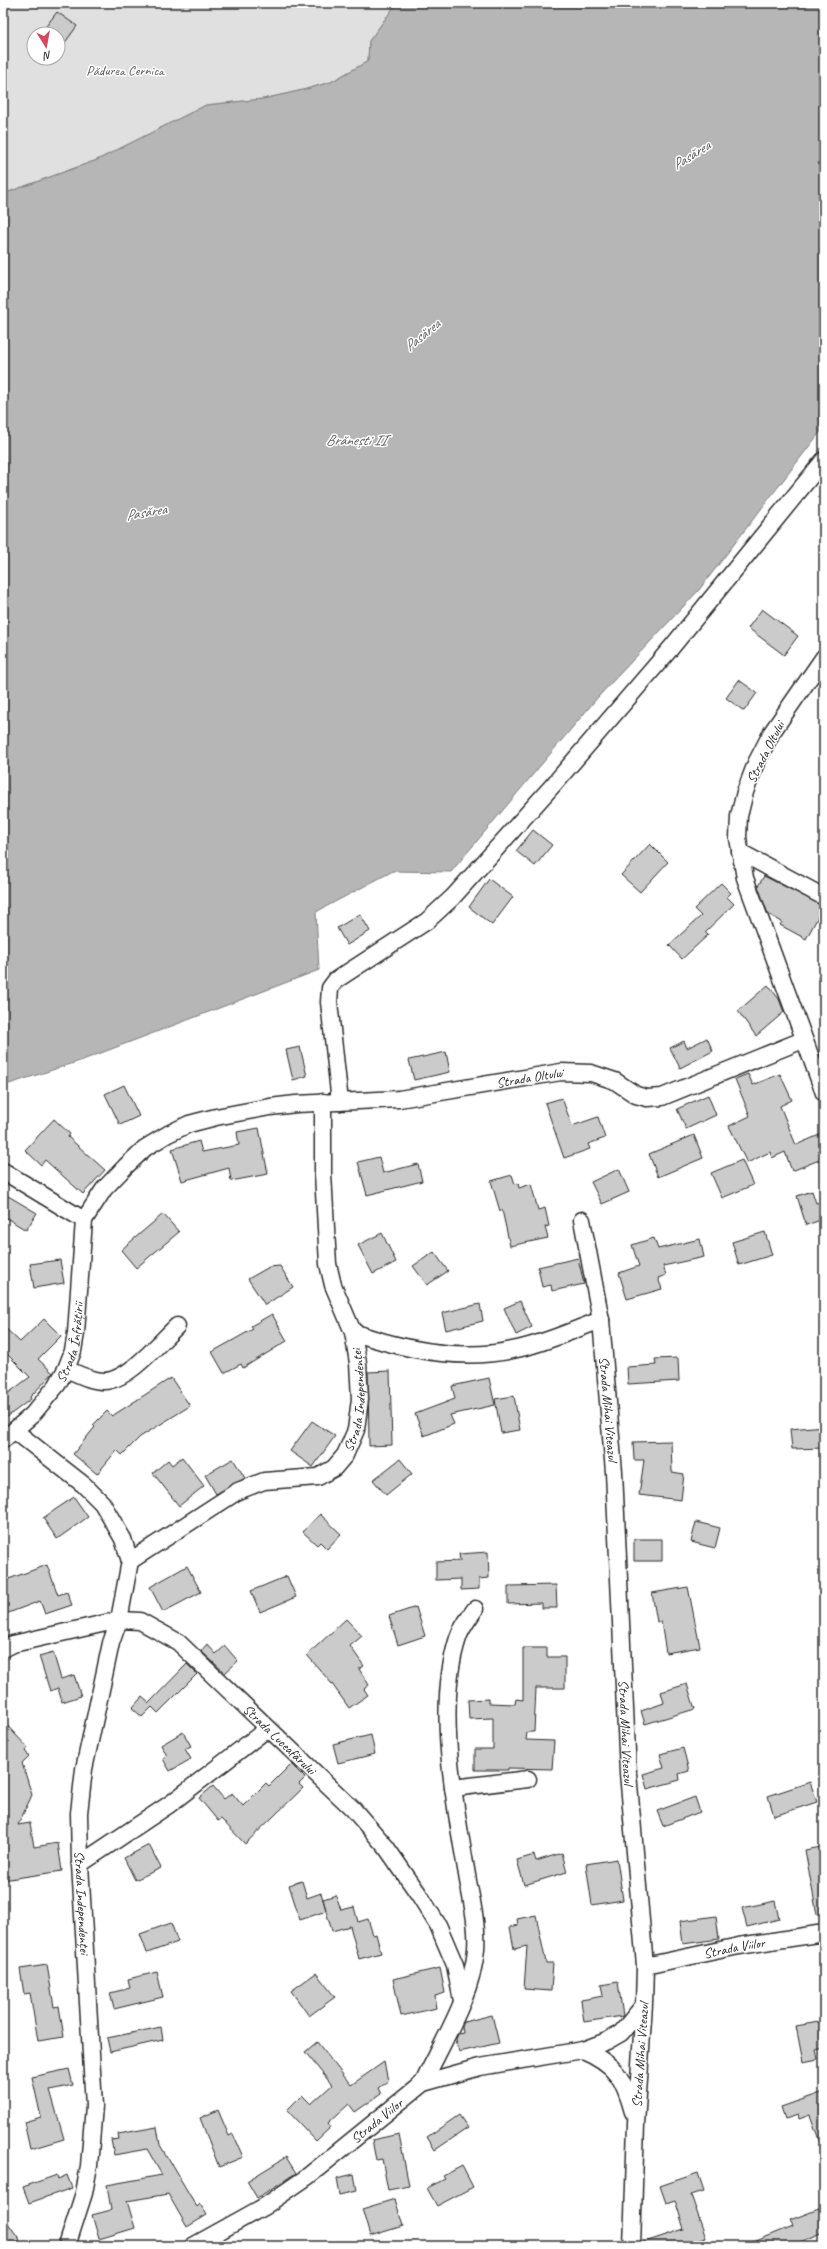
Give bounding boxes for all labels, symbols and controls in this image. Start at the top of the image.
north arrow [26,26,66,66]
text: N [41,48,53,64]
park label: Pădurea Cernica [86,62,165,79]
water label: Pasărea [669,135,715,174]
water label: Pasărea [400,314,446,356]
water label: Brănești II [326,431,392,450]
water label: Pasărea [124,499,170,525]
street label: Strada Oltului [743,716,789,786]
street label: Strada Oltului [495,1064,565,1092]
street label: Strada Înfrățirii [52,1299,87,1385]
street label: Strada Independenței [340,1345,369,1454]
street label: Strada Mihai Viteazul [595,1356,621,1465]
street label: Strada Mihai Viteazul [615,1680,637,1788]
street label: Strada Luceafărului [239,1701,321,1780]
street label: Strada Independenței [71,1851,93,1957]
street label: Strada Viilor [702,1934,767,1962]
street label: Strada Mihai Viteazul [628,1999,653,2108]
street label: Strada Viilor [348,2094,407,2147]

